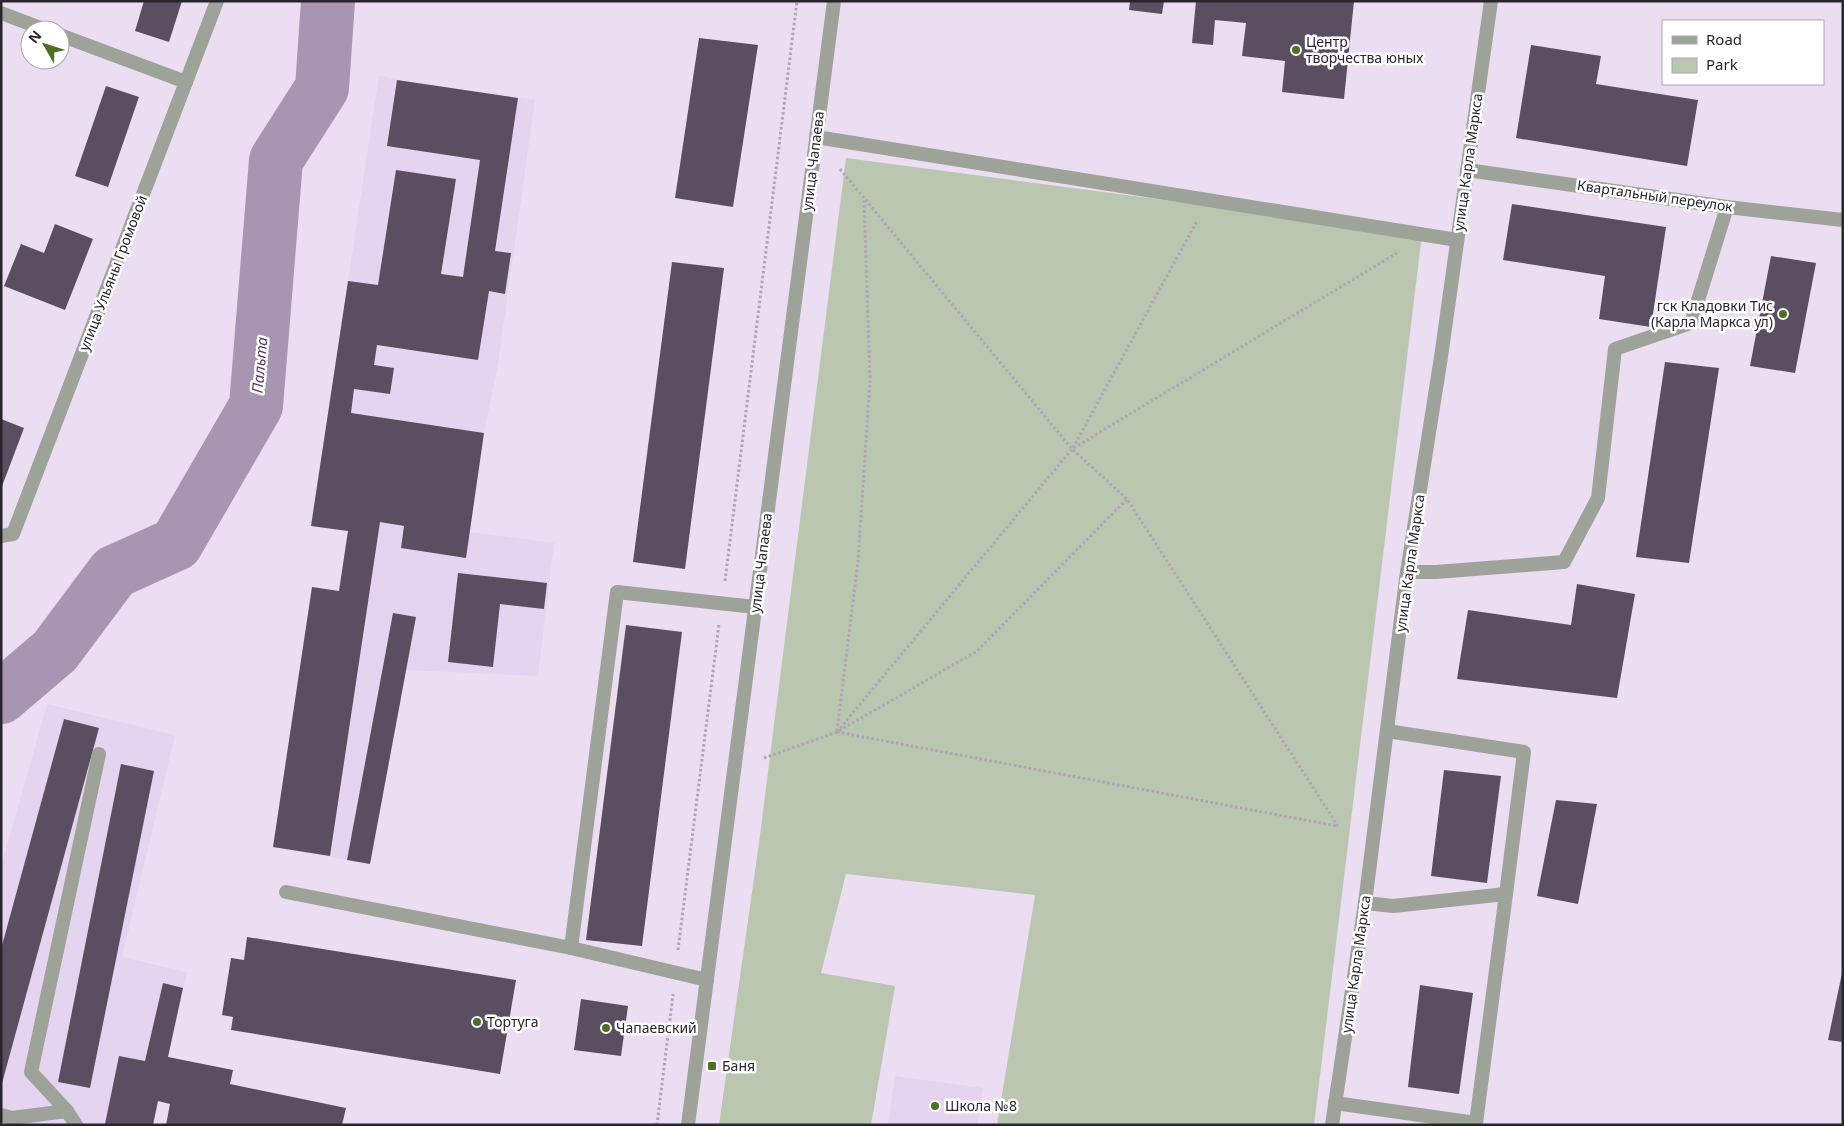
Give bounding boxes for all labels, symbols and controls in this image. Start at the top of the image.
north arrow [20,20,70,70]
legend [1662,20,1824,85]
text: N [24,26,45,47]
text: Road [1706,29,1742,49]
place label: Центр творчества юных [1306,32,1424,67]
marker: Центр творчества юных [1290,44,1302,56]
text: Park [1706,54,1738,74]
street label: улица Карла Маркса [1448,92,1487,232]
street label: улица Чапаева [797,110,828,212]
street label: Квартальный переулок [1576,175,1735,216]
street label: улица Ульяны Громовой [74,192,151,353]
place label: гск Кладовки Тис (Карла Маркса ул) [1651,296,1773,331]
marker: гск Кладовки Тис (Карла Маркса ул) [1777,308,1789,320]
water label: Пальта [247,336,271,394]
street label: улица Карла Маркса [1390,493,1429,633]
street label: улица Чапаева [745,512,776,614]
street label: улица Карла Маркса [1336,894,1375,1034]
place label: Тортуга [487,1012,538,1031]
marker: Тортуга [471,1016,483,1028]
place label: Чапаевский [616,1018,697,1037]
marker: Чапаевский [600,1022,612,1034]
place label: Баня [722,1056,755,1075]
marker: Баня [706,1060,718,1072]
place label: Школа №8 [945,1096,1017,1115]
marker: Школа №8 [929,1100,941,1112]

